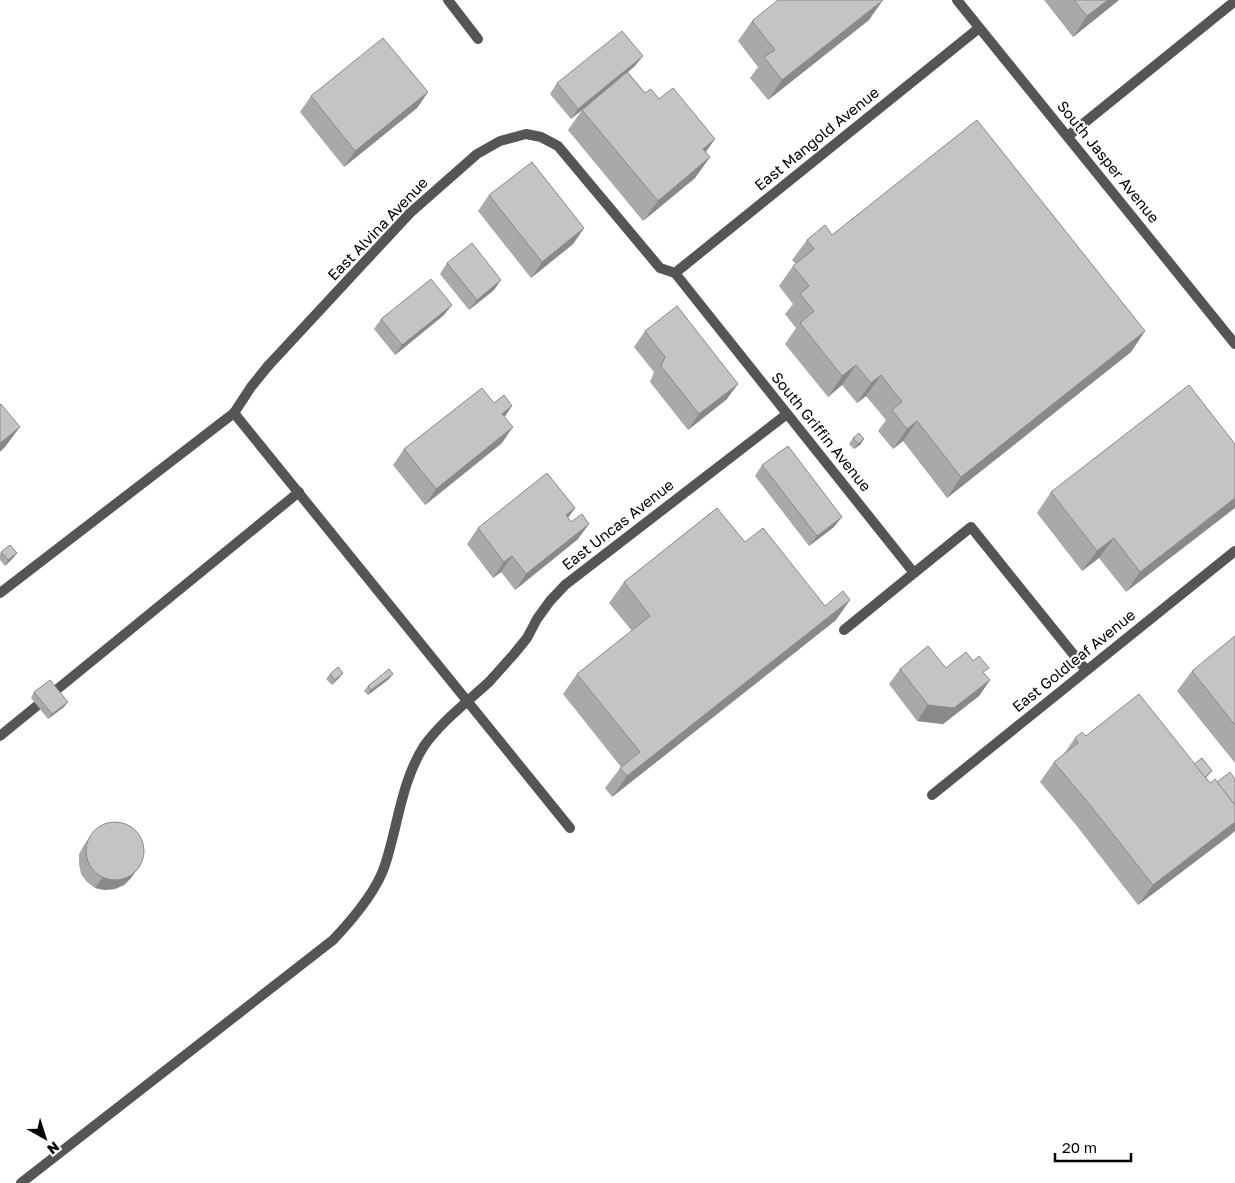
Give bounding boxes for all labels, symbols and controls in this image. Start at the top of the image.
street label: East Mangold Avenue [751,82,882,194]
street label: South Jasper Avenue [1054,97,1164,226]
street label: East Alvina Avenue [323,173,431,284]
street label: South Griffin Avenue [768,368,876,495]
street label: East Uncas Avenue [558,475,677,573]
street label: East Goldleaf Avenue [1008,605,1139,715]
north arrow [20,1113,70,1163]
scale bar [1055,1130,1131,1162]
text: 20 m [1062,1138,1097,1156]
text: N [44,1139,63,1158]

